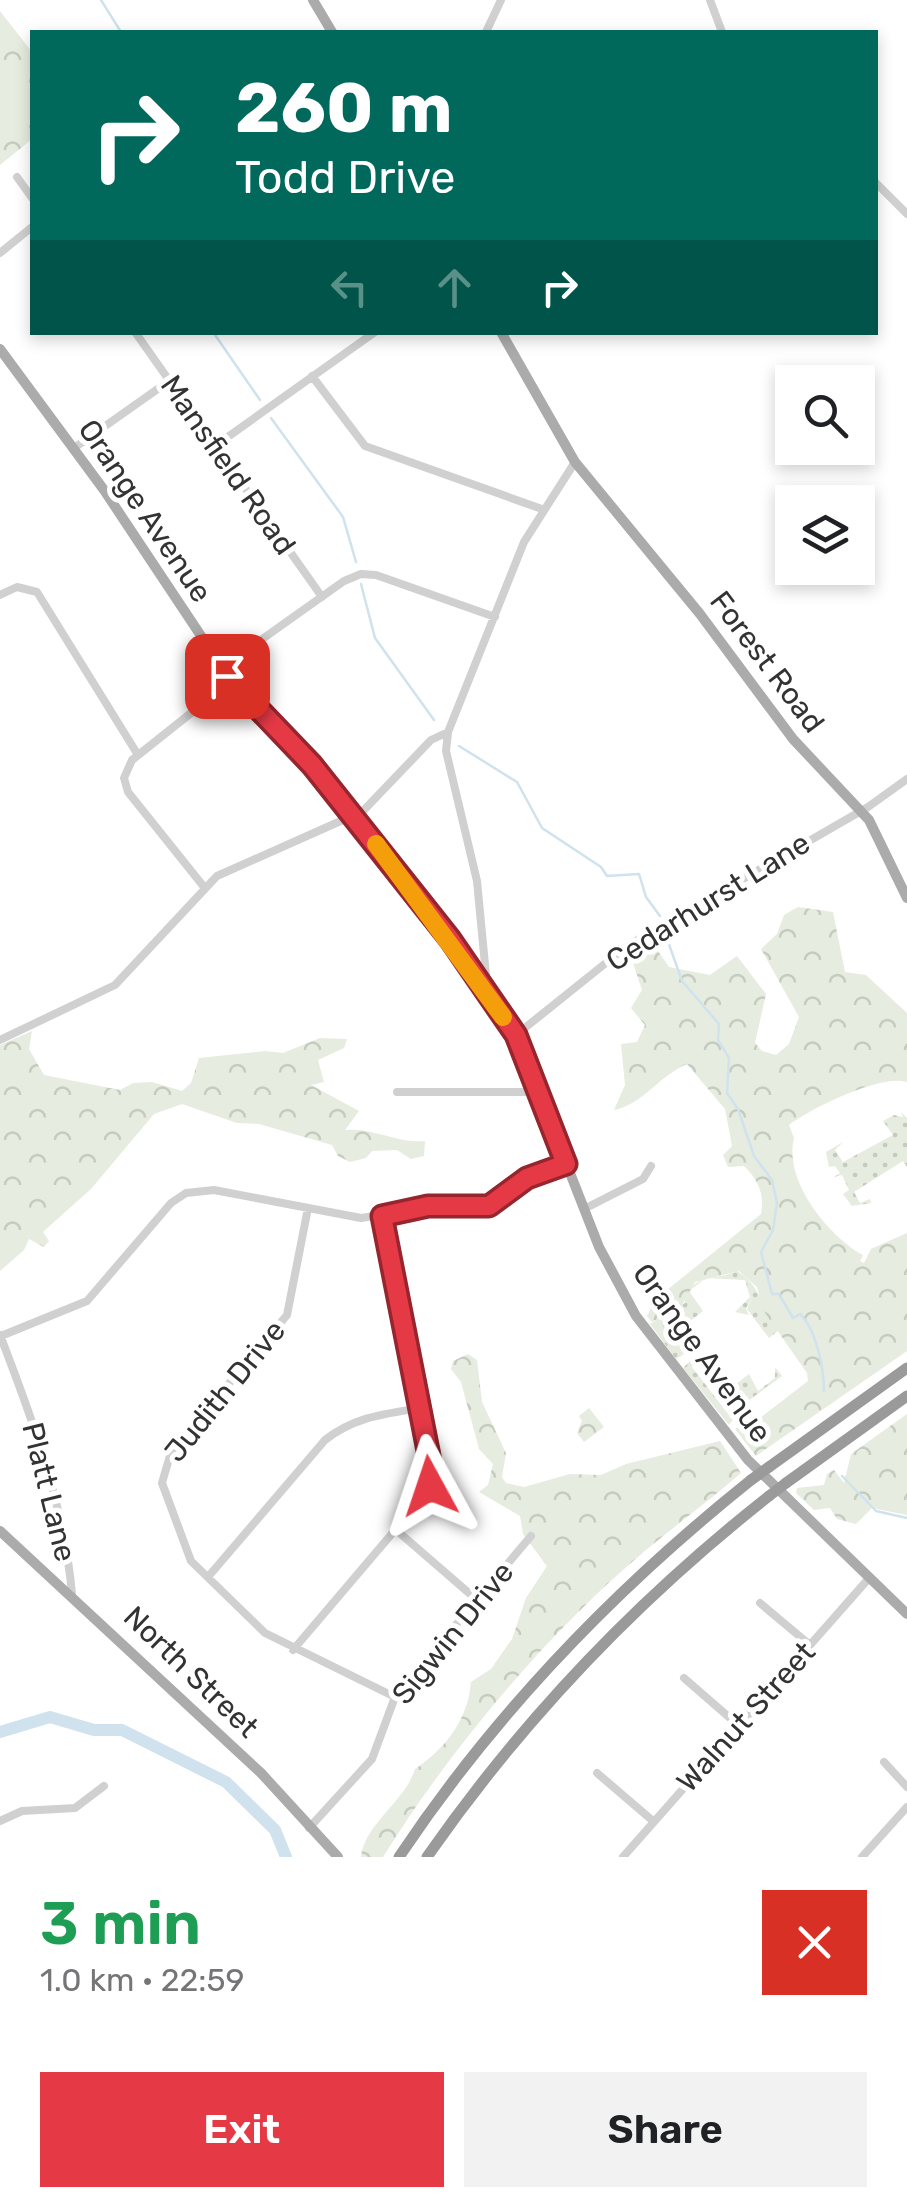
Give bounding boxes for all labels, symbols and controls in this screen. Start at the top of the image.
text: 260 m [235,67,453,150]
icon: right [70,70,200,200]
text: Todd Drive [235,151,455,204]
icon: left [322,260,377,315]
icon: ahead [427,260,482,315]
icon: right [532,260,587,315]
map controls [775,365,875,585]
button: search [775,365,875,465]
street label: Mansfield Road [153,368,303,562]
street label: Orange Avenue [71,413,219,609]
button: layers [775,485,875,585]
street label: Forest Road [702,584,832,740]
pin [185,634,270,719]
icon: arrive [200,649,255,704]
street label: Cedarhurst Lane [600,825,816,979]
street label: Orange Avenue [625,1256,779,1450]
street label: Judith Drive [157,1313,293,1469]
street label: Platt Lane [14,1419,84,1565]
position arrow [378,1434,482,1538]
street label: Sigwin Drive [385,1554,521,1712]
street label: North Street [116,1599,266,1745]
street label: Walnut Street [669,1634,823,1799]
text: 3 min [40,1888,201,1959]
button: close [762,1890,867,1995]
text: 1.0 km · 22:59 [40,1961,244,1999]
button: Exit [40,2072,444,2187]
button: Share [464,2072,867,2187]

